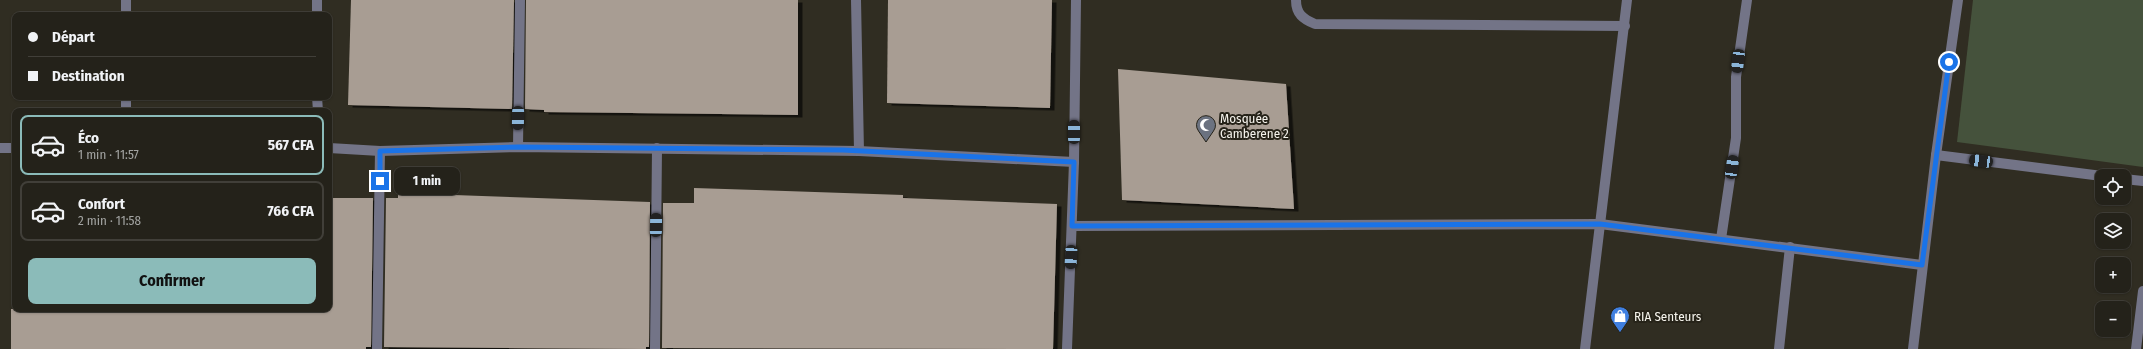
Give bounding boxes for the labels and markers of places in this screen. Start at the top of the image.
place label: Mosquée Camberene 2 [1220,111,1289,141]
mosque icon: Mosquée Camberene 2 [1195,114,1217,142]
shop icon: RIA Senteurs [1609,305,1631,333]
place label: RIA Senteurs [1634,309,1702,324]

